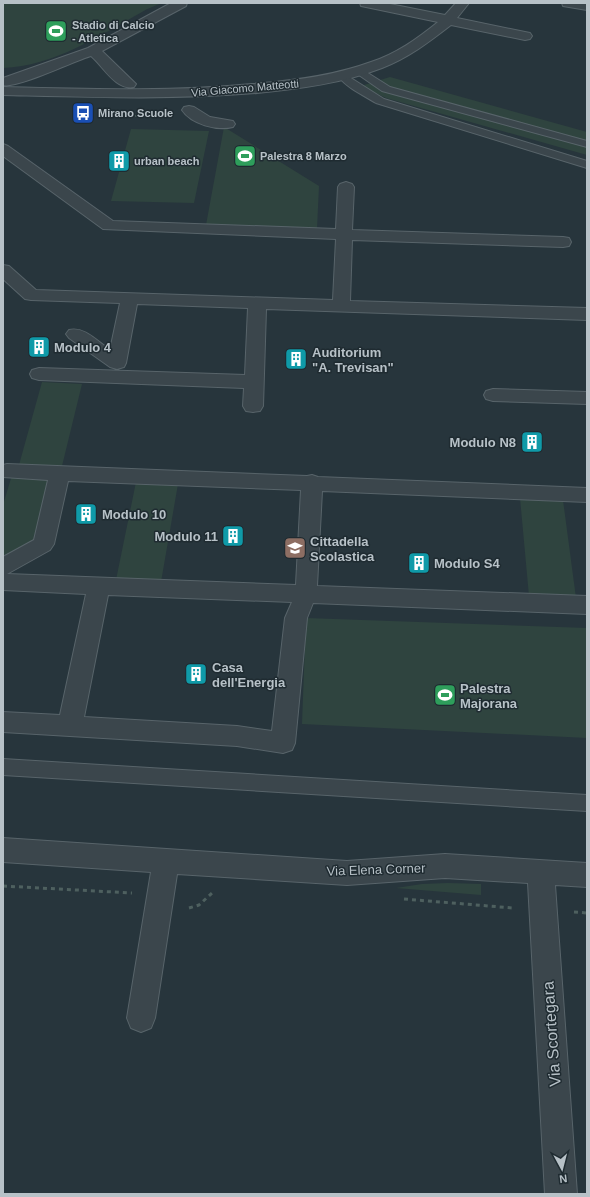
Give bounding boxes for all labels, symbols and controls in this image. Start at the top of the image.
sports icon: Stadio di Calcio - Atletica [43,18,69,44]
place label: Stadio di Calcio - Atletica [72,19,155,44]
street label: Via Giacomo Matteotti [191,77,299,99]
bus stop icon: Mirano Scuole [70,100,96,126]
place label: Mirano Scuole [98,107,173,119]
sports icon: Palestra 8 Marzo [232,143,258,169]
building icon: urban beach [106,148,132,174]
place label: Palestra 8 Marzo [260,150,347,162]
place label: urban beach [134,155,200,167]
building icon: Modulo 4 [26,334,52,360]
place label: Modulo 4 [54,340,112,355]
place label: Auditorium "A. Trevisan" [312,345,394,375]
building icon: Auditorium "A. Trevisan" [283,346,309,372]
building icon: Modulo N8 [519,429,545,455]
place label: Modulo N8 [450,435,516,450]
building icon: Modulo 10 [73,501,99,527]
place label: Modulo 10 [102,507,166,522]
building icon: Modulo 11 [220,523,246,549]
place label: Modulo 11 [154,529,218,544]
place label: Cittadella Scolastica [310,534,375,564]
school or university icon: Cittadella Scolastica [282,535,308,561]
building icon: Modulo S4 [406,550,432,576]
place label: Modulo S4 [434,556,500,571]
place label: Casa dell'Energia [212,660,286,690]
building icon: Casa dell'Energia [183,661,209,687]
place label: Palestra Majorana [460,681,518,711]
sports icon: Palestra Majorana [432,682,458,708]
street label: Via Elena Corner [326,860,426,879]
street label: Via Scortegara [539,981,564,1087]
north arrow [542,1149,582,1189]
text: N [558,1172,568,1185]

